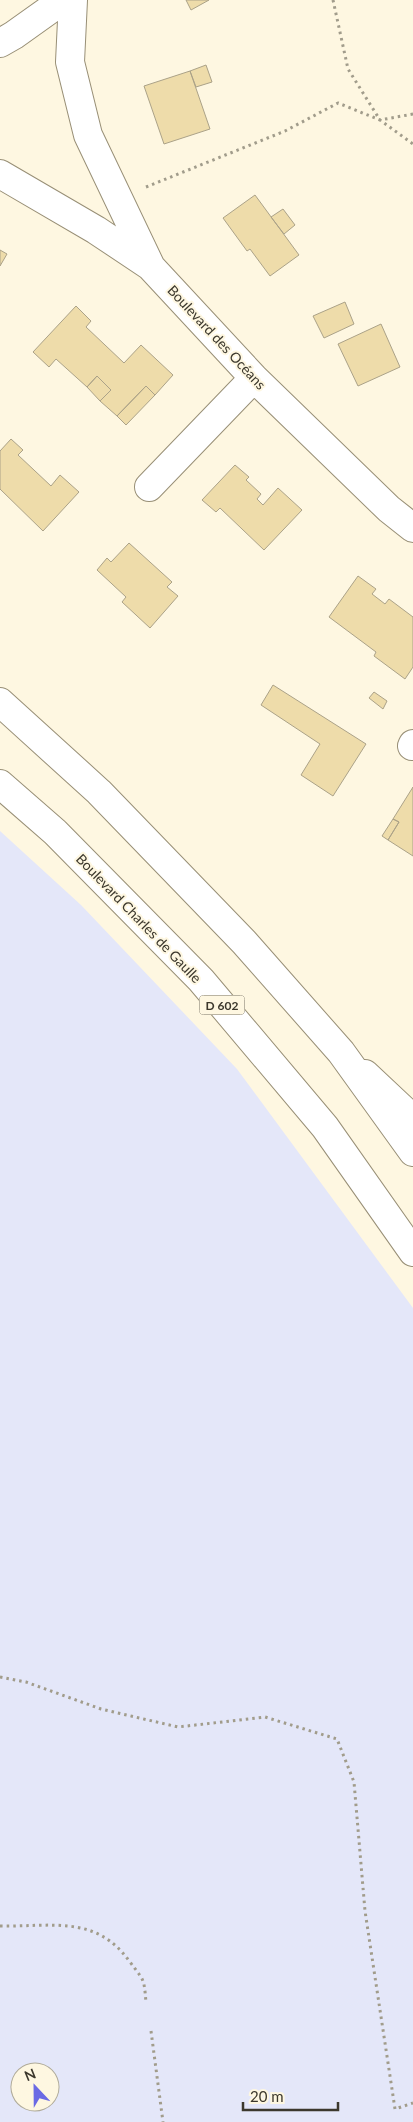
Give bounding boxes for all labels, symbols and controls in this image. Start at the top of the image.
street label: Boulevard des Océans [164,281,270,393]
street label: Boulevard Charles de Gaulle [73,850,205,986]
road number: D 602 [200,996,244,1014]
north arrow [10,2062,60,2112]
text: N [22,2065,38,2084]
scale bar [243,2080,338,2112]
text: 20 m [250,2087,284,2105]

